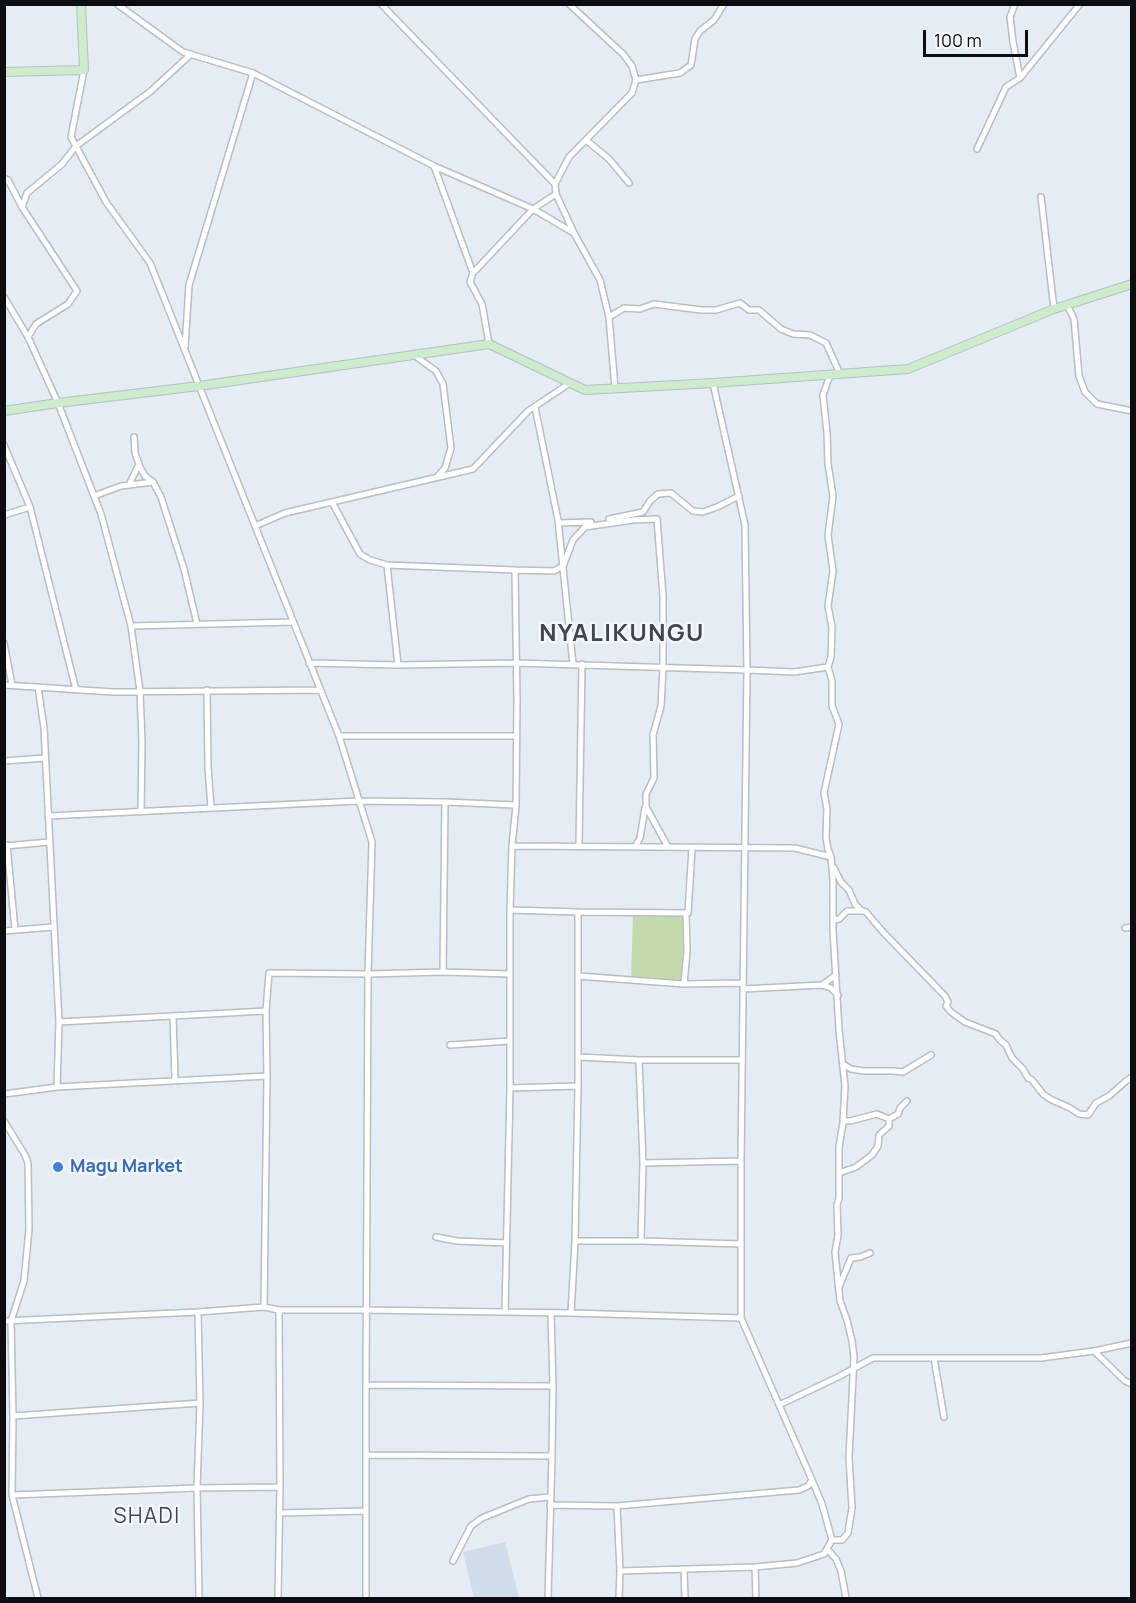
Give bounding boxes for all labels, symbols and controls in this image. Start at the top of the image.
scale bar [926,18,1031,56]
text: 100 m [934,28,982,52]
district label: NYALIKUNGU [539,620,705,648]
place label: Magu Market [70,1156,183,1178]
marker: Magu Market [51,1160,65,1174]
district label: SHADI [113,1504,181,1530]

